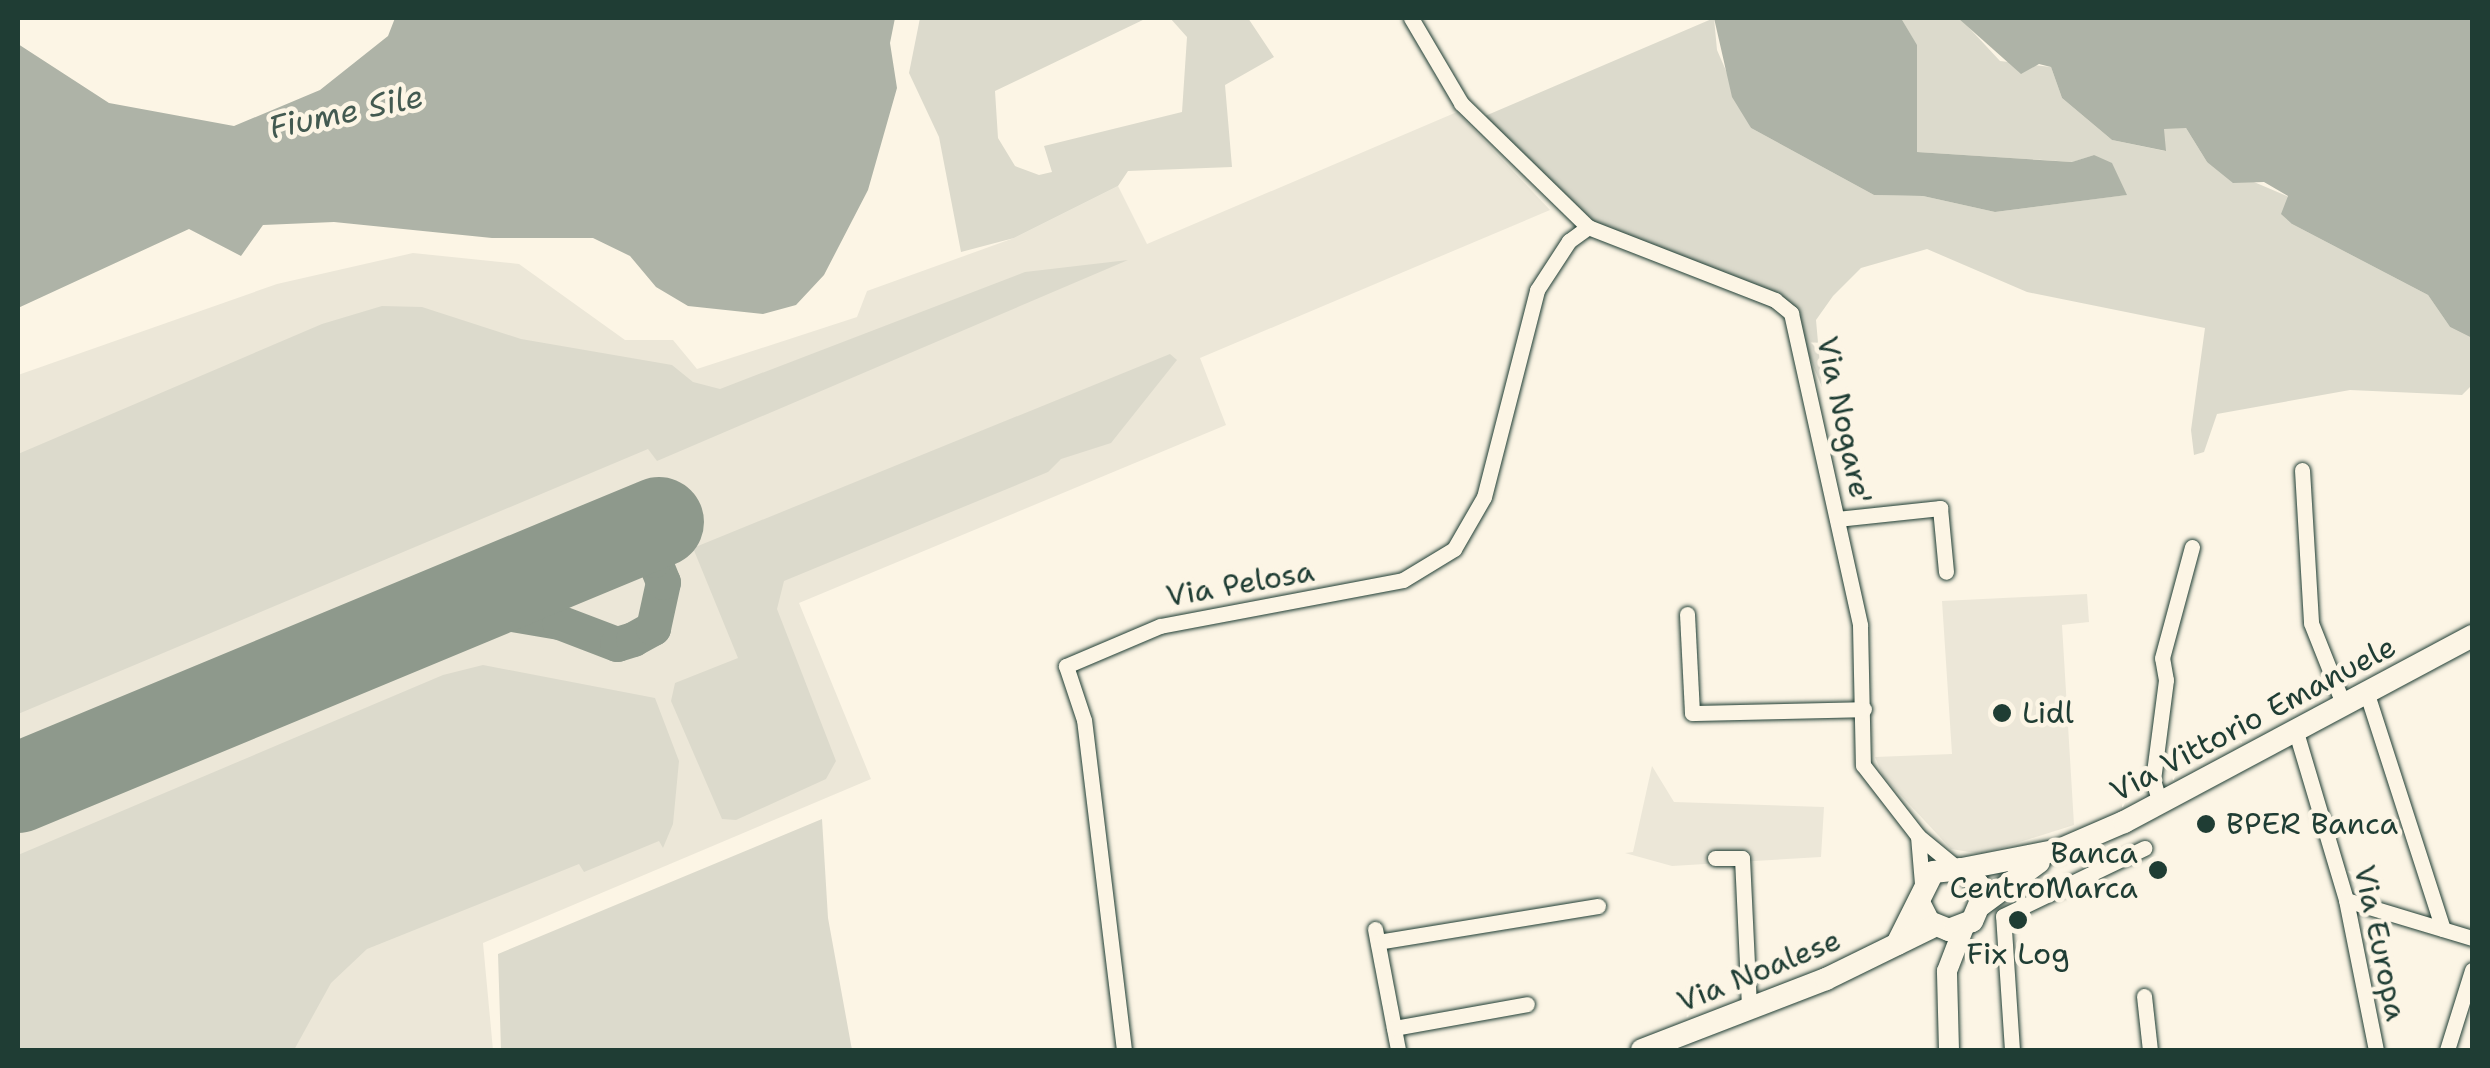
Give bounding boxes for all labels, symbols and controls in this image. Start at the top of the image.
water label: Fiume Sile [265,77,427,147]
street label: Via Nogare' [1809,333,1879,507]
street label: Via Pelosa [1163,553,1317,615]
street label: Via Vittorio Emanuele [2104,628,2402,810]
place label: Lidl [2022,695,2074,731]
marker: Lidl [1991,702,2013,724]
place label: BPER Banca [2226,806,2398,842]
marker: BPER Banca [2195,813,2217,835]
place label: Banca CentroMarca [1949,835,2138,906]
marker: Banca CentroMarca [2147,859,2169,881]
street label: Via Europa [2346,862,2414,1024]
marker: Fix Log [2007,909,2029,931]
street label: Via Noalese [1672,922,1846,1020]
place label: Fix Log [1966,936,2070,972]

